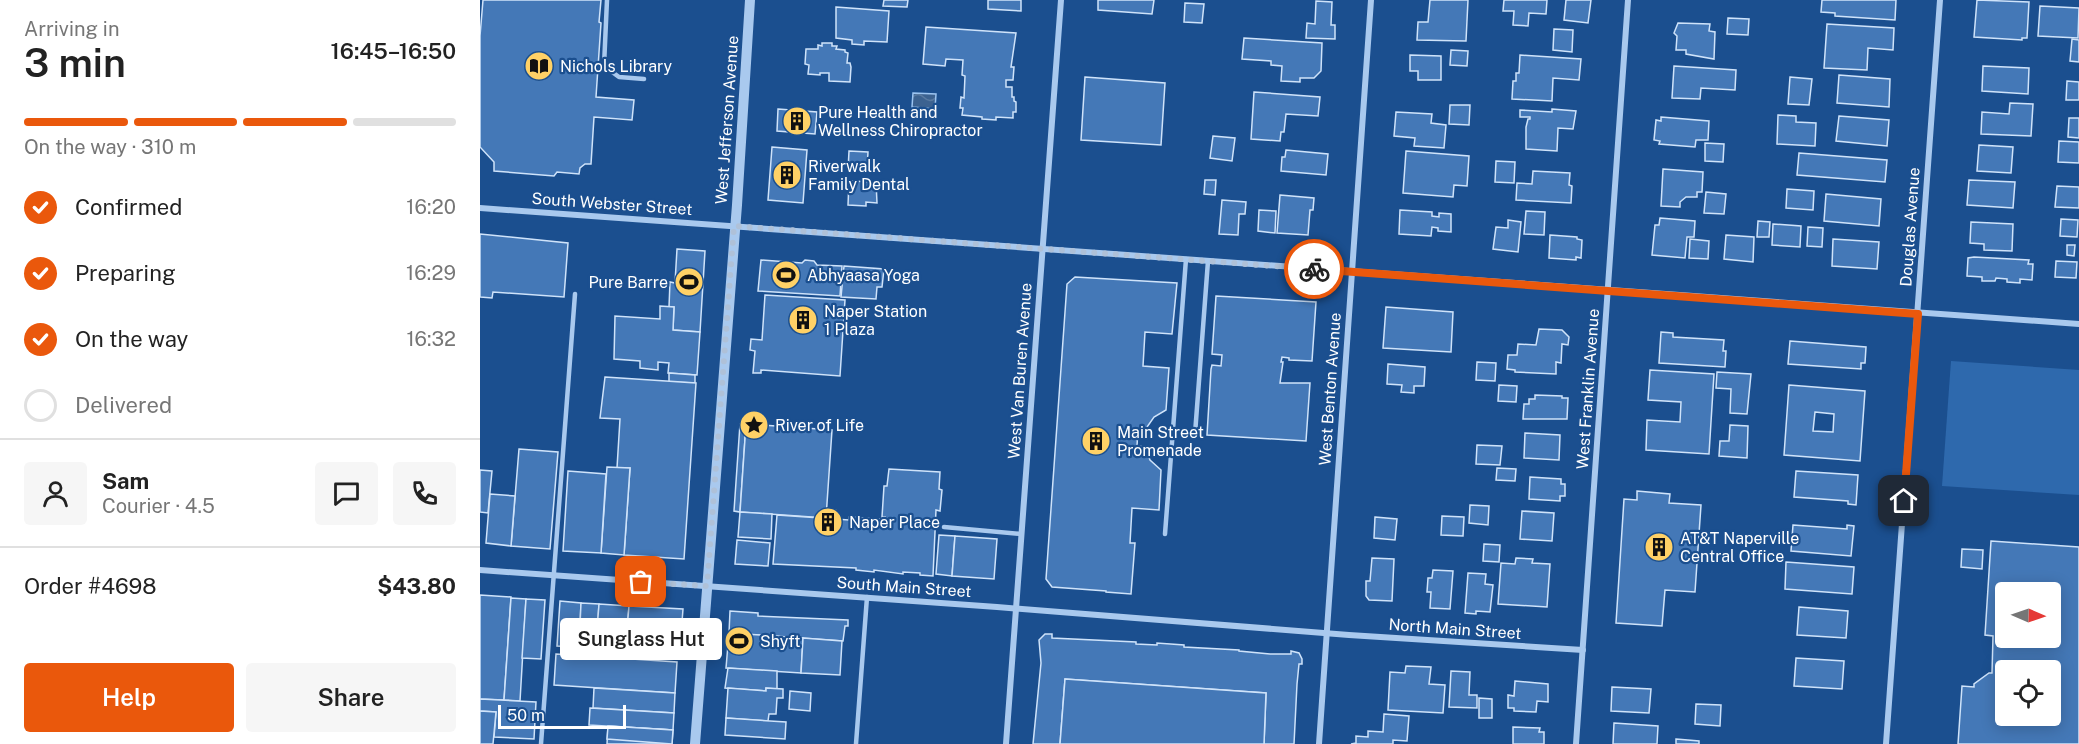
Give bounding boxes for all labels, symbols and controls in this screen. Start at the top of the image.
text: Arriving in [24,17,119,41]
street label: West Jefferson Avenue [712,35,742,205]
text: 16:45–16:50 [331,38,456,64]
text: 3 min [24,40,126,86]
library icon: Nichols Library [523,50,555,82]
place label: Nichols Library [560,57,673,76]
place label: Pure Health and Wellness Chiropractor [818,103,983,140]
building icon: Pure Health and Wellness Chiropractor [781,105,813,137]
text: On the way · 310 m [24,135,196,159]
place label: Riverwalk Family Dental [808,157,910,194]
building icon: Riverwalk Family Dental [771,159,803,191]
street label: Douglas Avenue [1896,167,1924,287]
street label: South Webster Street [531,189,693,219]
icon: check [24,191,57,224]
text: Confirmed [75,194,182,220]
text: 16:20 [406,195,456,219]
courier [1284,239,1344,299]
icon: bike [1298,253,1331,286]
icon: check [24,257,57,290]
sports icon: Abhyaasa Yoga [770,259,802,291]
text: Preparing [75,260,176,286]
text: 16:29 [406,261,456,285]
sports icon: Pure Barre [673,266,705,298]
place label: Abhyaasa Yoga [807,266,920,285]
place label: Pure Barre [588,273,668,292]
street label: West Van Buren Avenue [1004,282,1036,460]
place label: Naper Station 1 Plaza [824,302,927,339]
building icon: Naper Station 1 Plaza [787,304,819,336]
street label: West Franklin Avenue [1573,308,1603,470]
street label: West Benton Avenue [1315,312,1345,466]
icon: check [24,323,57,356]
text: On the way [75,326,188,352]
text: 16:32 [406,327,456,351]
text: Delivered [75,392,172,418]
place icon: River of Life [738,409,770,441]
place label: River of Life [775,416,864,435]
place label: Main Street Promenade [1117,423,1204,460]
building icon: Main Street Promenade [1080,425,1112,457]
button: person [24,462,87,525]
button: chat [315,462,378,525]
button: phone [393,462,456,525]
text: Sam [102,468,149,494]
pin [1878,475,1929,526]
icon: home [1887,484,1920,517]
text: Courier · 4.5 [102,494,215,518]
building icon: Naper Place [812,506,844,538]
place label: Naper Place [849,513,940,532]
place label: AT&T Naperville Central Office [1680,529,1799,566]
building icon: AT&T Naperville Central Office [1643,531,1675,563]
pin [615,556,666,607]
icon: bag [624,565,657,598]
text: Order #4698 [24,573,156,599]
text: $43.80 [377,573,456,599]
street label: South Main Street [836,573,972,601]
north arrow [1995,582,2061,648]
map controls [1995,582,2061,726]
street label: North Main Street [1388,615,1522,643]
callout: Sunglass Hut [560,618,722,660]
sports icon: Shyft [723,625,755,657]
text: Sunglass Hut [577,627,705,651]
place label: Shyft [760,632,800,651]
button: locate [1995,660,2061,726]
button: Help [24,663,234,732]
button: Share [246,663,456,732]
scale bar [498,702,626,730]
text: 50 m [507,706,545,725]

